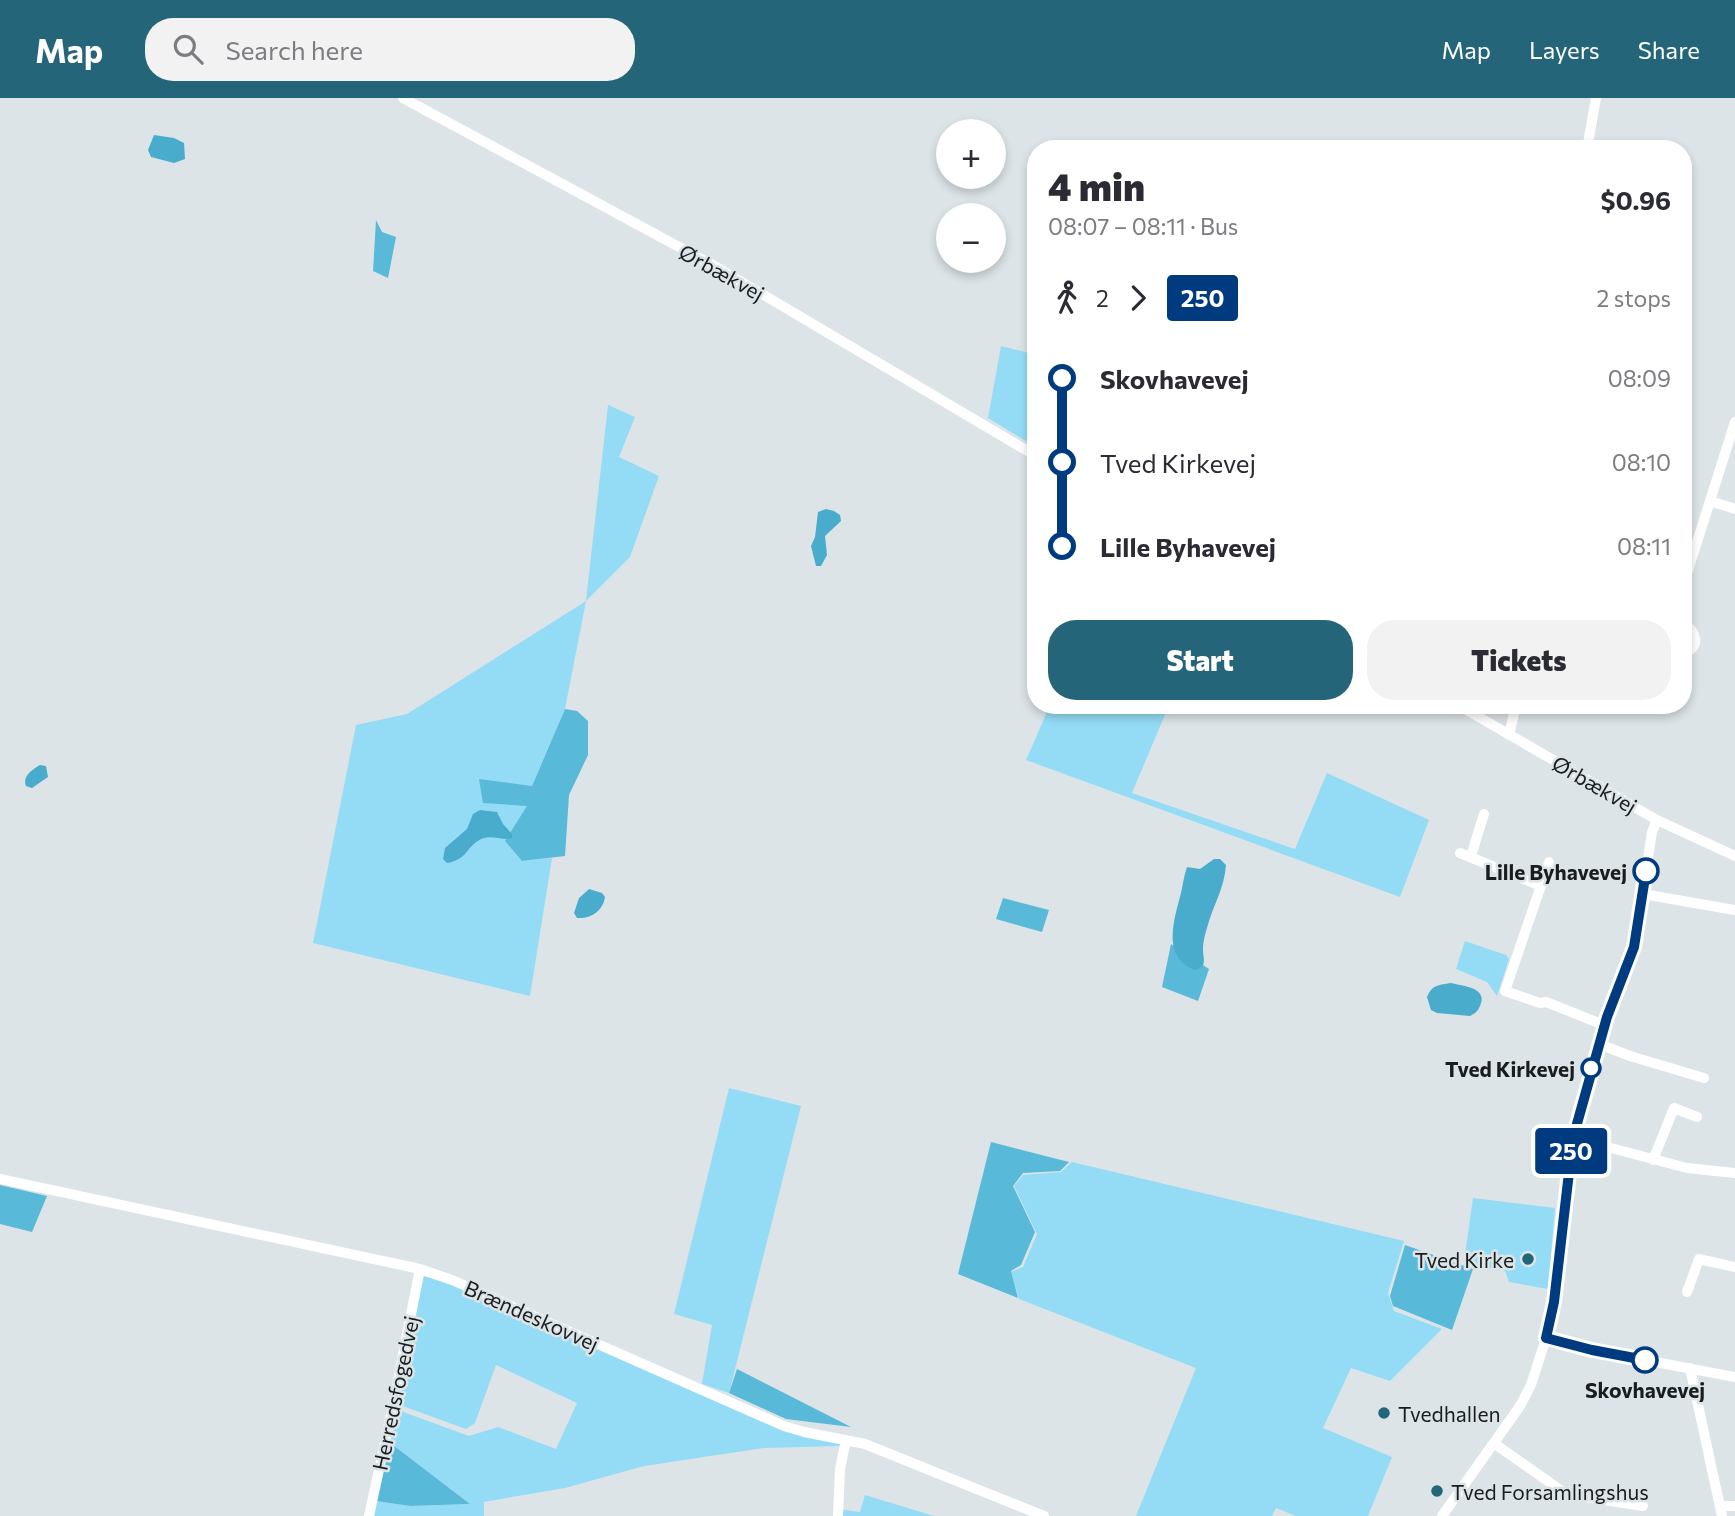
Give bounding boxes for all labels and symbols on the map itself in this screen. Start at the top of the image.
street label: Ørbækvej [675,238,769,306]
street label: Ørbækvej [1548,750,1642,818]
marker: Lille Byhavevej [1633,858,1659,884]
place label: Lille Byhavevej [1485,859,1627,884]
place label: Tved Kirkevej [1445,1056,1575,1081]
marker: Tved Kirkevej [1581,1058,1601,1078]
line badge: 250 [1531,1128,1611,1174]
place label: Tved Kirke [1414,1247,1514,1272]
marker: Tved Kirke [1520,1251,1536,1267]
street label: Brændeskovvej [461,1274,603,1356]
street label: Herredsfogedvej [366,1313,424,1473]
marker: Skovhavevej [1632,1347,1658,1373]
place label: Skovhavevej [1585,1377,1705,1402]
place label: Tvedhallen [1398,1401,1501,1426]
marker: Tvedhallen [1376,1405,1392,1421]
place label: Tved Forsamlingshus [1451,1479,1649,1504]
marker: Tved Forsamlingshus [1429,1483,1445,1499]

